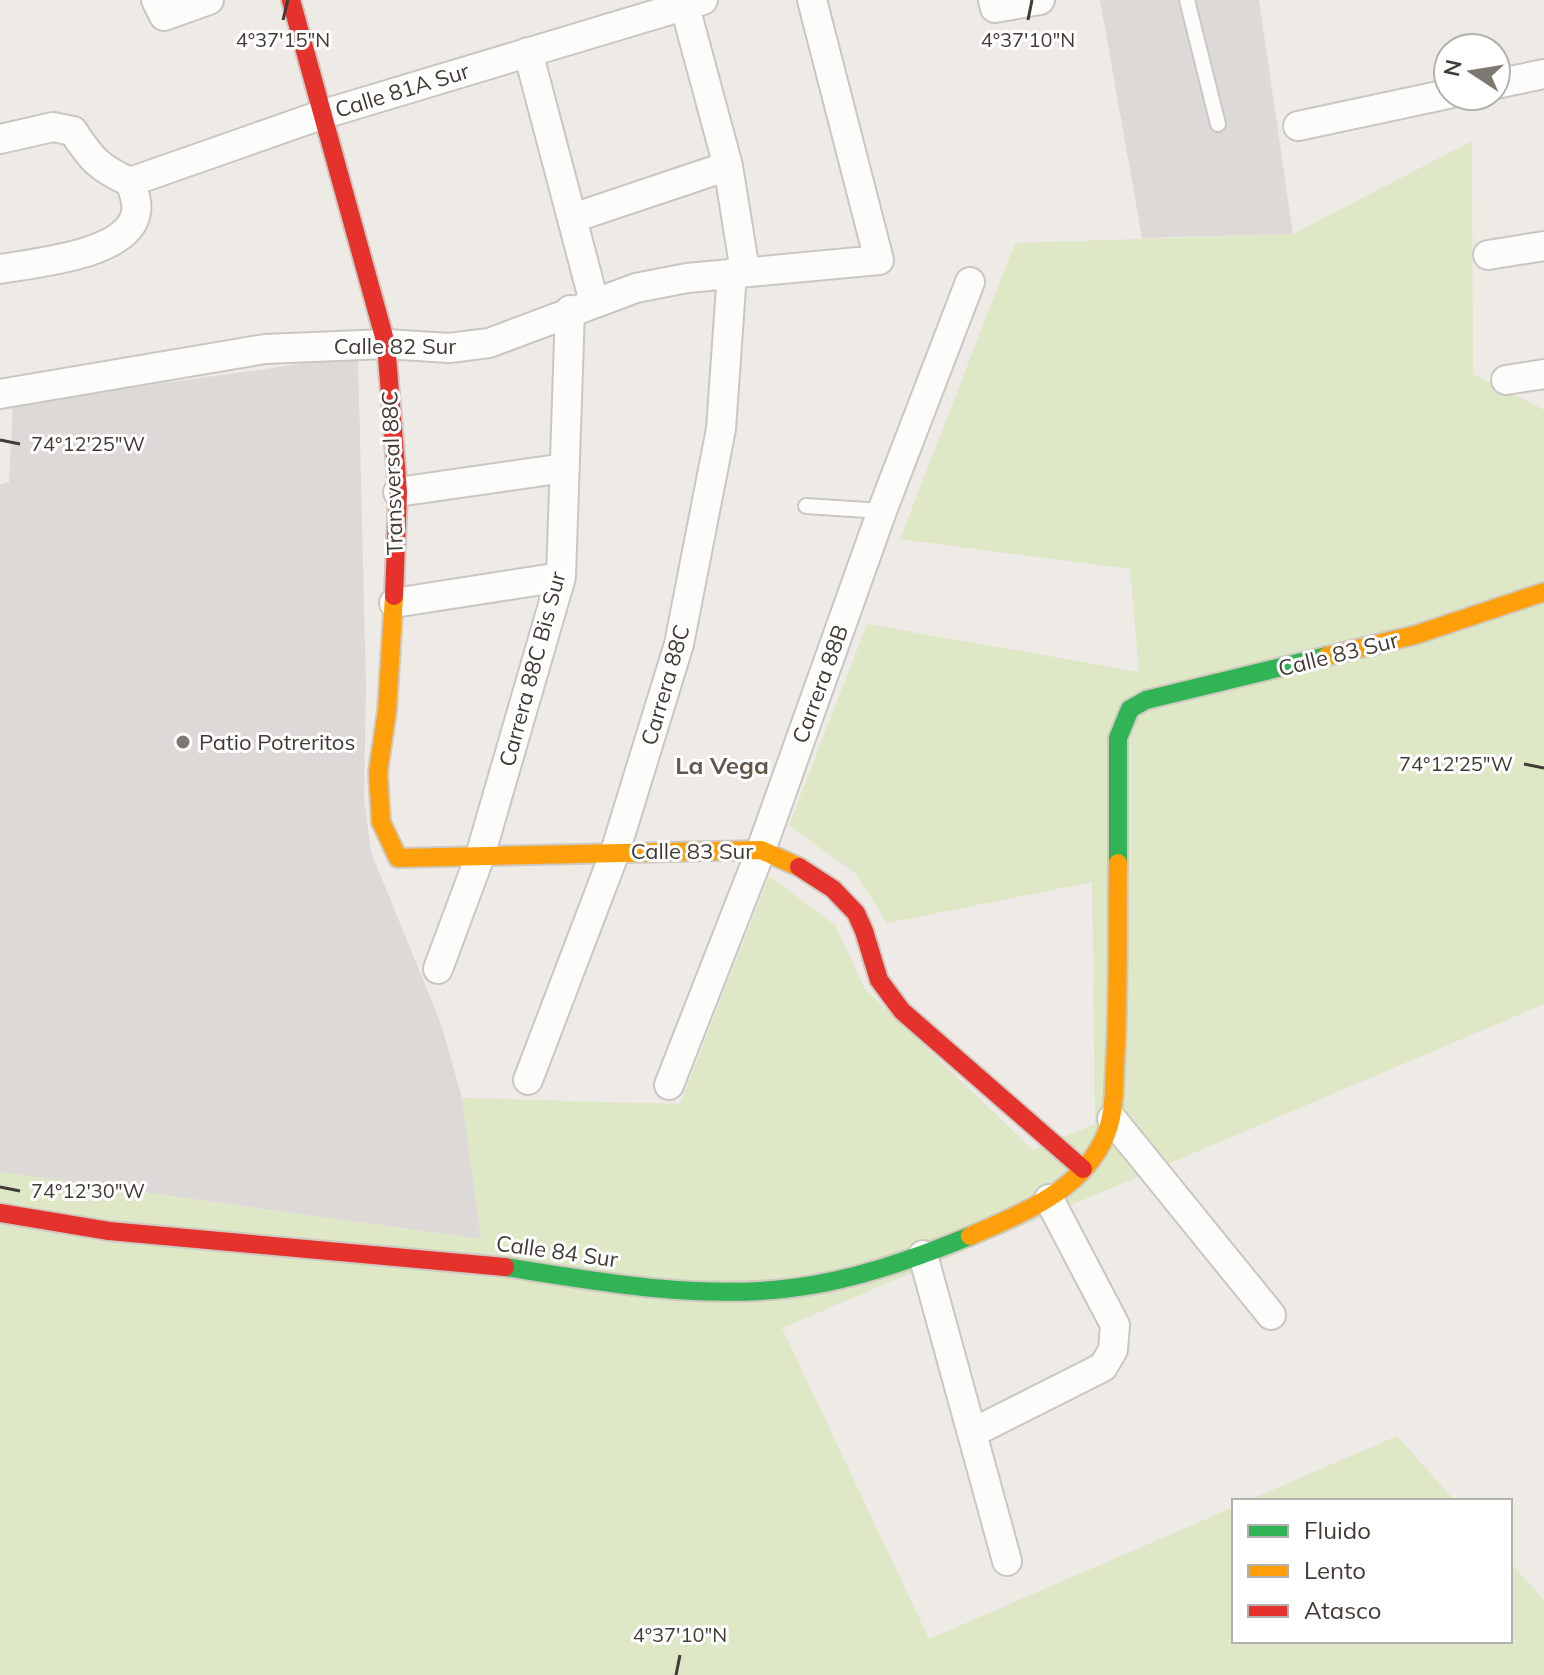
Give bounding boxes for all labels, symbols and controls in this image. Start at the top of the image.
text: 4°37'15"N [236,27,330,52]
text: 4°37'10"N [981,27,1075,52]
north arrow [1432,32,1512,112]
street label: Calle 81A Sur [332,56,472,124]
text: N [1437,57,1468,79]
street label: Calle 82 Sur [334,332,456,360]
street label: Transversal 88C [375,390,409,556]
text: 74°12'25"W [31,431,145,456]
street label: Carrera 88C Bis Sur [492,568,572,770]
street label: Carrera 88B [786,621,854,747]
street label: Carrera 88C [634,622,696,748]
street label: Calle 83 Sur [1275,626,1401,682]
place label: Patio Potreritos [199,728,355,756]
marker: Patio Potreritos [174,733,192,751]
district label: La Vega [675,750,769,780]
text: 74°12'25"W [1399,751,1513,776]
street label: Calle 83 Sur [631,837,753,865]
text: 74°12'30"W [31,1178,145,1203]
street label: Calle 84 Sur [494,1229,620,1273]
legend [1232,1499,1512,1643]
text: Fluido [1304,1515,1371,1545]
text: Lento [1304,1555,1366,1585]
text: Atasco [1304,1595,1381,1625]
text: 4°37'10"N [633,1622,727,1647]

